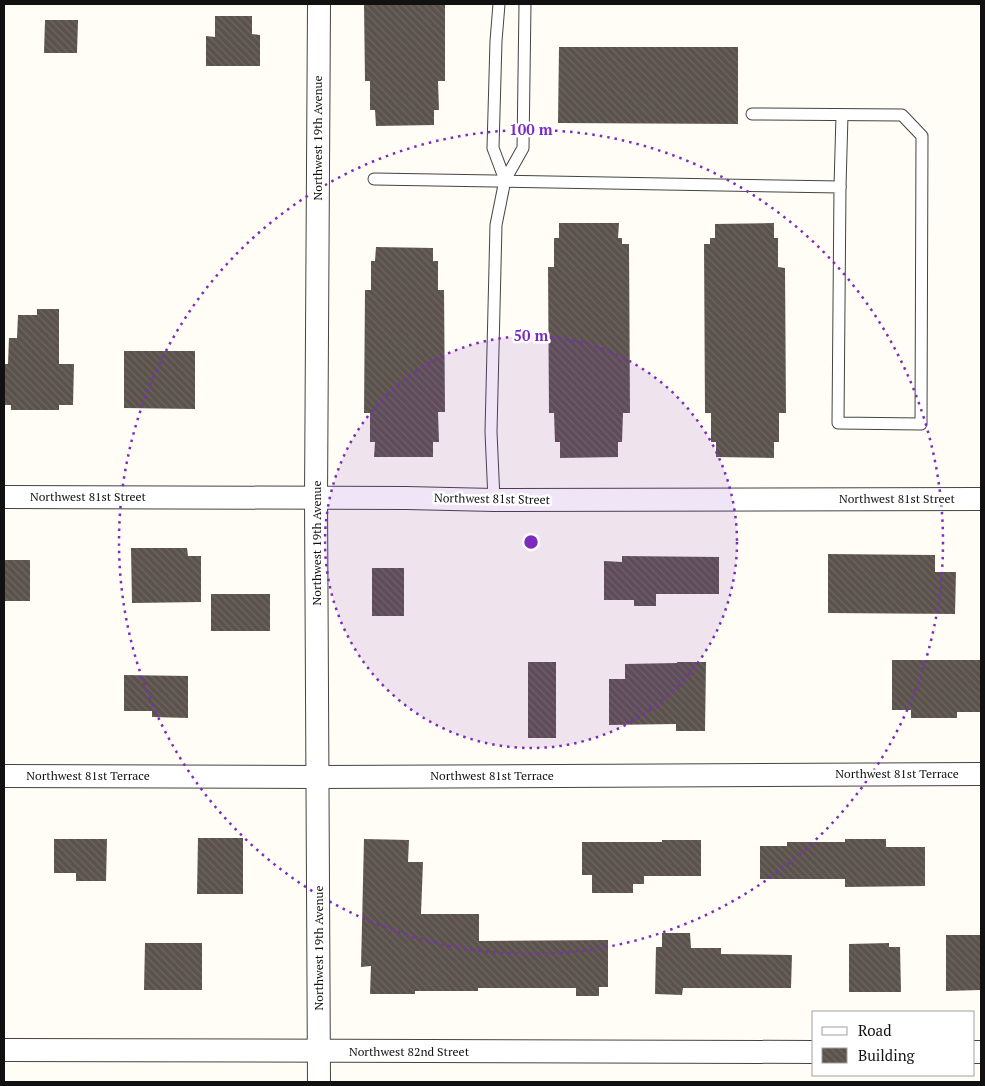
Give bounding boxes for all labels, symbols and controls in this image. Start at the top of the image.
street label: Northwest 19th Avenue [310,76,325,200]
text: 100 m [509,119,553,139]
text: 50 m [514,325,549,345]
street label: Northwest 19th Avenue [309,481,324,605]
street label: Northwest 81st Street [30,489,147,504]
street label: Northwest 81st Street [434,490,551,507]
street label: Northwest 81st Street [839,491,956,506]
centre of rings [522,533,540,551]
street label: Northwest 81st Terrace [835,766,959,781]
street label: Northwest 81st Terrace [26,768,150,783]
street label: Northwest 81st Terrace [430,768,554,783]
street label: Northwest 19th Avenue [311,886,326,1010]
legend [812,1011,975,1076]
text: Road [858,1020,891,1040]
street label: Northwest 82nd Street [349,1044,470,1059]
text: Building [858,1045,916,1065]

